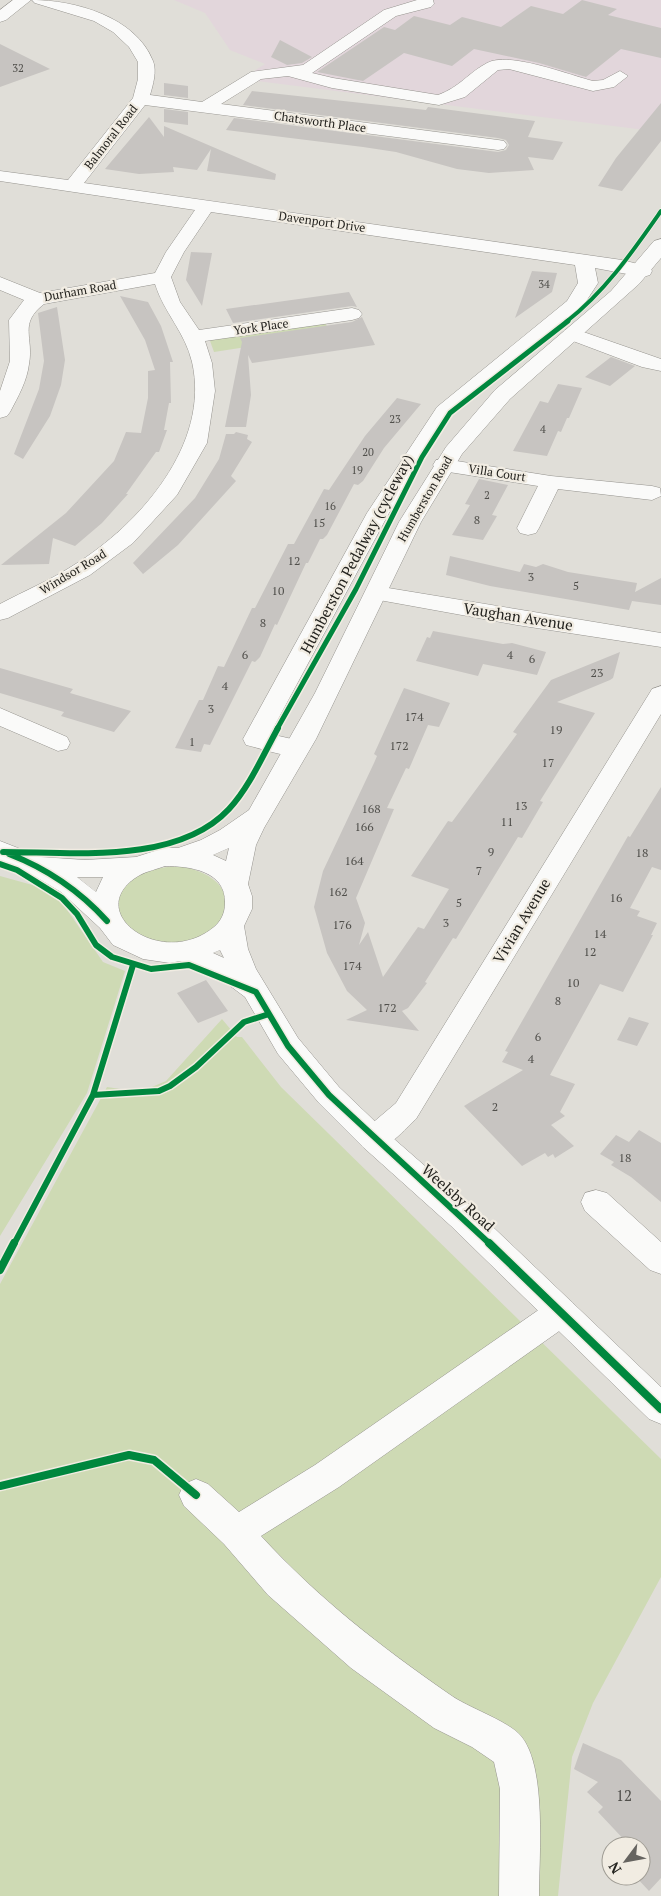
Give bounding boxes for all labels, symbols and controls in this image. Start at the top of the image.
house number: 32 [12,61,24,75]
street label: Balmoral Road [81,101,141,172]
street label: Chatsworth Place [273,108,367,135]
street label: Davenport Drive [278,208,366,235]
street label: Durham Road [43,277,118,304]
house number: 34 [538,277,550,291]
street label: York Place [233,315,289,338]
house number: 23 [389,412,401,426]
house number: 4 [540,422,546,436]
house number: 20 [362,445,374,459]
street label: Humberston Pedalway (cycleway) [295,451,417,657]
street label: Humberston Road [394,453,455,544]
street label: Villa Court [467,461,527,485]
house number: 19 [351,463,363,477]
house number: 2 [484,488,490,502]
house number: 16 [324,499,336,513]
house number: 8 [474,512,480,527]
house number: 15 [313,515,325,530]
street label: Windsor Road [37,546,109,597]
house number: 12 [288,553,300,568]
house number: 3 [528,569,534,584]
house number: 5 [573,578,579,593]
house number: 10 [272,583,284,598]
street label: Vaughan Avenue [462,597,574,635]
house number: 8 [260,615,266,630]
house number: 6 [242,647,249,662]
house number: 4 [507,647,514,662]
house number: 6 [529,651,536,666]
house number: 23 [591,665,603,680]
house number: 4 [222,678,229,693]
house number: 3 [208,701,214,716]
house number: 174 [404,709,424,724]
house number: 19 [550,722,562,737]
house number: 1 [189,734,195,749]
house number: 172 [389,738,409,753]
house number: 17 [542,755,554,770]
house number: 13 [515,798,527,813]
house number: 168 [361,801,381,816]
house number: 11 [501,814,513,829]
house number: 166 [354,819,374,834]
house number: 9 [488,844,494,859]
house number: 18 [636,845,648,860]
house number: 164 [344,853,364,868]
house number: 7 [476,863,482,878]
street label: Vivian Avenue [488,874,554,967]
house number: 162 [328,884,348,899]
house number: 16 [610,890,623,905]
house number: 5 [456,895,462,910]
house number: 3 [443,915,449,930]
house number: 176 [332,917,352,932]
house number: 14 [594,926,607,941]
house number: 12 [584,944,596,959]
house number: 174 [342,958,362,973]
house number: 10 [567,975,579,990]
house number: 8 [555,993,561,1008]
house number: 172 [377,1000,397,1015]
house number: 6 [535,1029,542,1044]
house number: 4 [528,1051,535,1066]
house number: 2 [492,1099,498,1114]
house number: 18 [619,1150,631,1165]
street label: Weelsby Road [418,1159,499,1235]
house number: 12 [616,1785,632,1805]
north arrow [601,1836,651,1886]
text: N [603,1858,625,1878]

